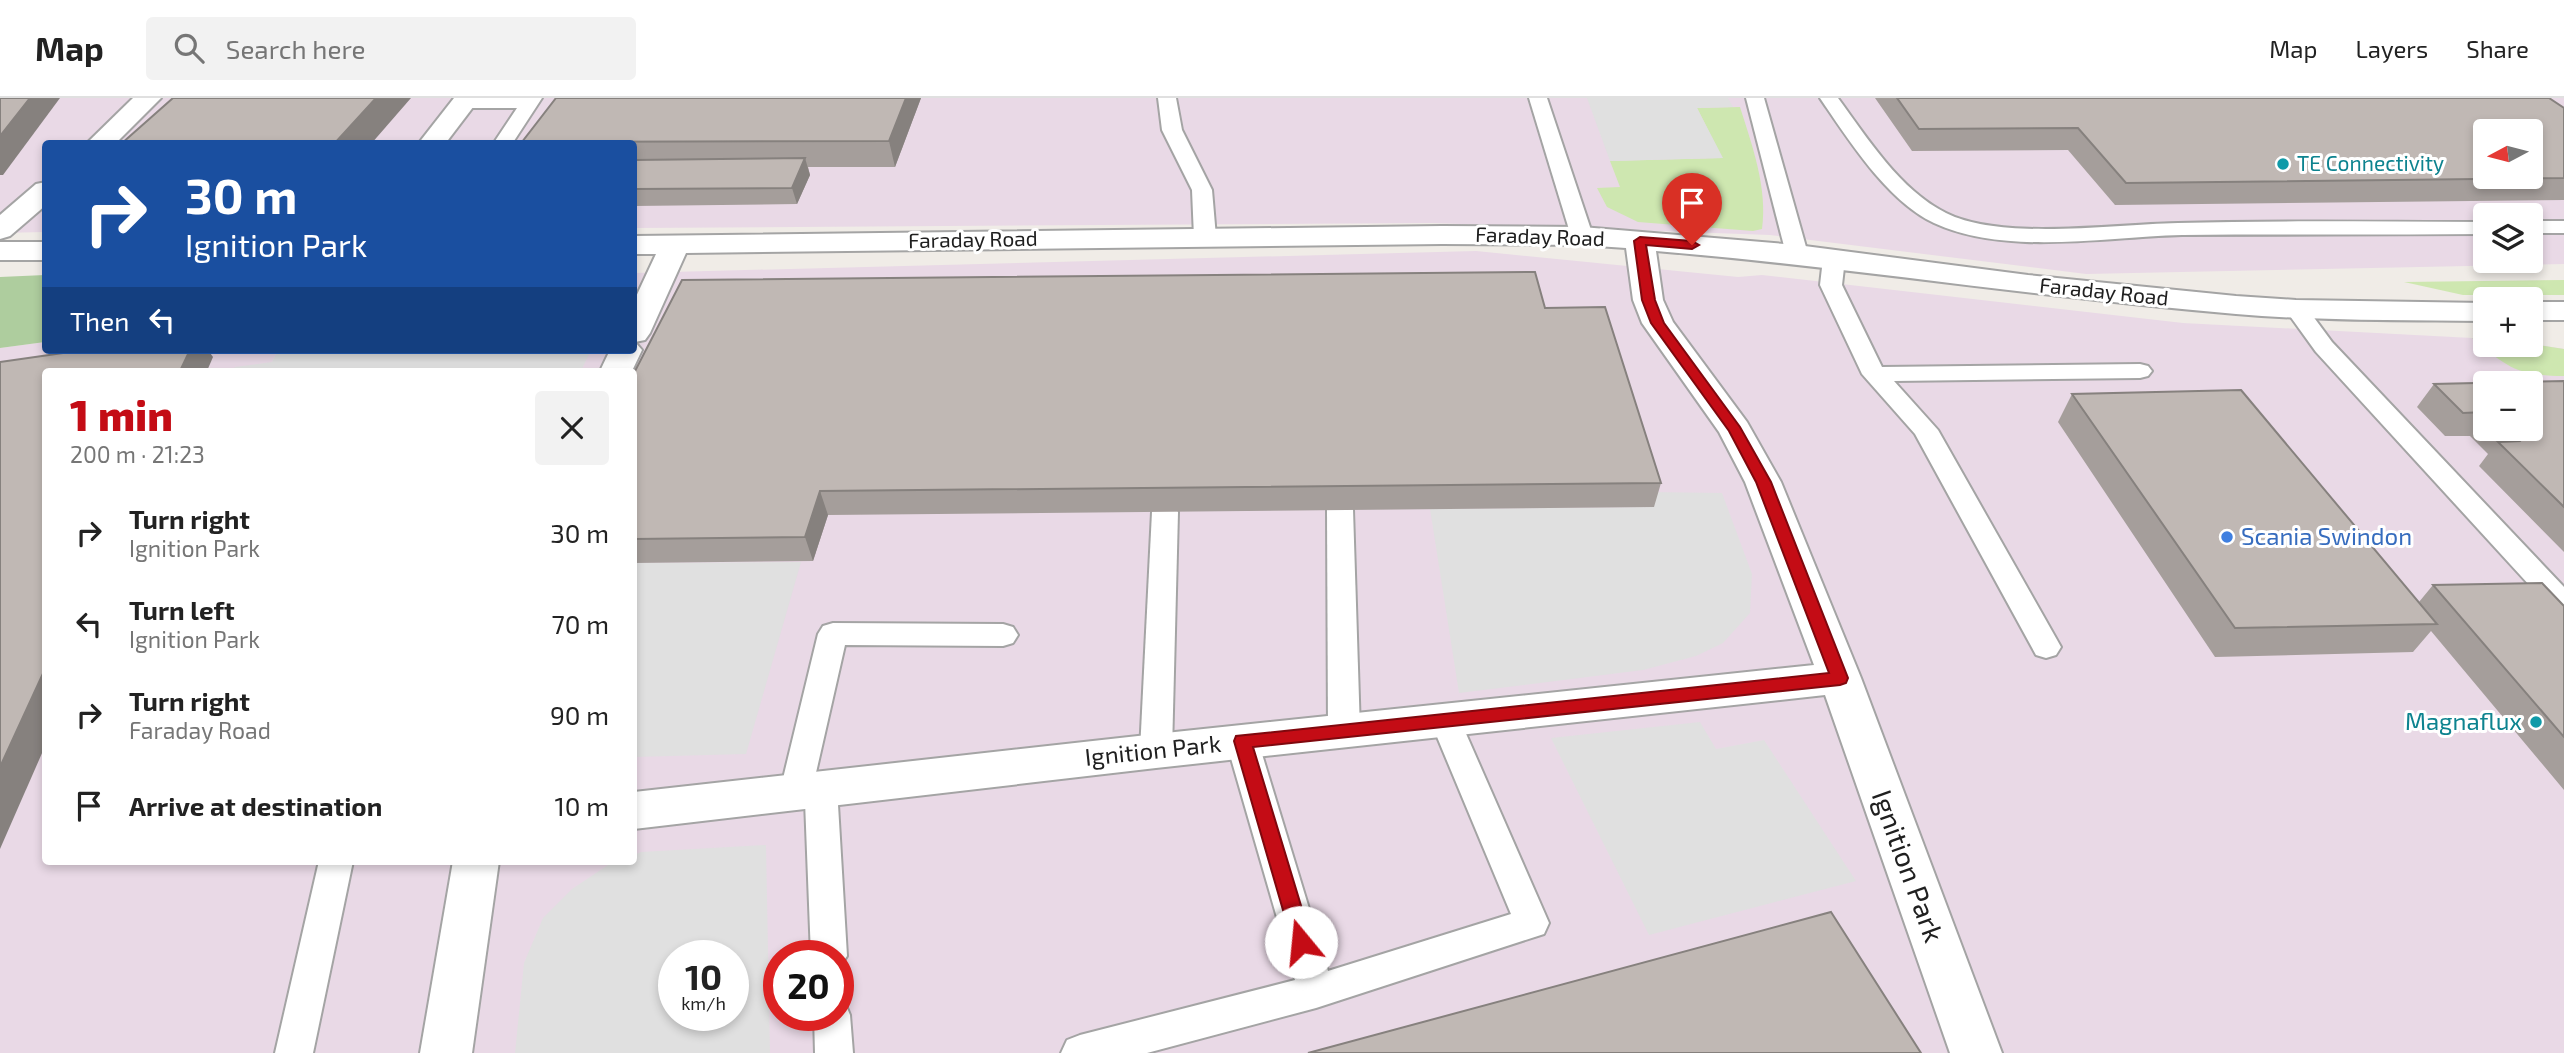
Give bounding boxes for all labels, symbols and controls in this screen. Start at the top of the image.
search box [146,17,636,80]
text: Map [35,28,104,68]
icon: search [170,29,208,67]
text: Search here [226,33,365,64]
text: Map [2269,34,2317,63]
text: Layers [2355,34,2428,63]
text: Share [2466,34,2529,63]
north arrow [2473,119,2543,189]
map controls [2473,119,2543,441]
place label: TE Connectivity [2297,150,2444,175]
marker: TE Connectivity [2275,156,2291,172]
text: 30 m [185,165,297,224]
icon: right [70,168,161,259]
pin [1662,173,1722,245]
icon: arrive [1673,184,1711,222]
button: layers [2473,203,2543,273]
street label: Faraday Road [1475,221,1605,250]
text: Ignition Park [185,225,367,263]
street label: Faraday Road [908,225,1038,252]
street label: Faraday Road [2038,271,2170,310]
button: + [2473,287,2543,357]
icon: left [143,301,181,339]
text: Then [70,305,129,336]
button: − [2473,371,2543,441]
text: 1 min [70,389,173,439]
button: close [535,391,609,465]
text: 200 m · 21:23 [70,440,205,468]
text: Turn right [129,503,250,534]
icon: right [70,514,108,552]
text: 30 m [550,517,609,548]
place label: Scania Swindon [2241,521,2412,550]
marker: Scania Swindon [2219,529,2235,545]
text: Ignition Park [129,534,260,562]
text: Turn left [129,594,235,625]
icon: left [70,605,108,643]
text: 70 m [551,608,609,639]
text: Ignition Park [129,625,260,653]
text: Turn right [129,685,250,716]
icon: right [70,696,108,734]
text: 90 m [550,699,609,730]
place label: Magnaflux [2405,706,2522,735]
marker: Magnaflux [2528,714,2544,730]
text: Faraday Road [129,716,271,744]
street label: Ignition Park [1083,728,1222,771]
street label: Ignition Park [1866,785,1952,946]
icon: arrive [70,787,108,825]
text: Arrive at destination [129,790,382,821]
text: 10 m [554,790,609,821]
position arrow [1264,905,1338,979]
speed limit sign: 20 [763,940,854,1031]
text: 10 [685,955,722,997]
text: km/h [681,992,726,1014]

